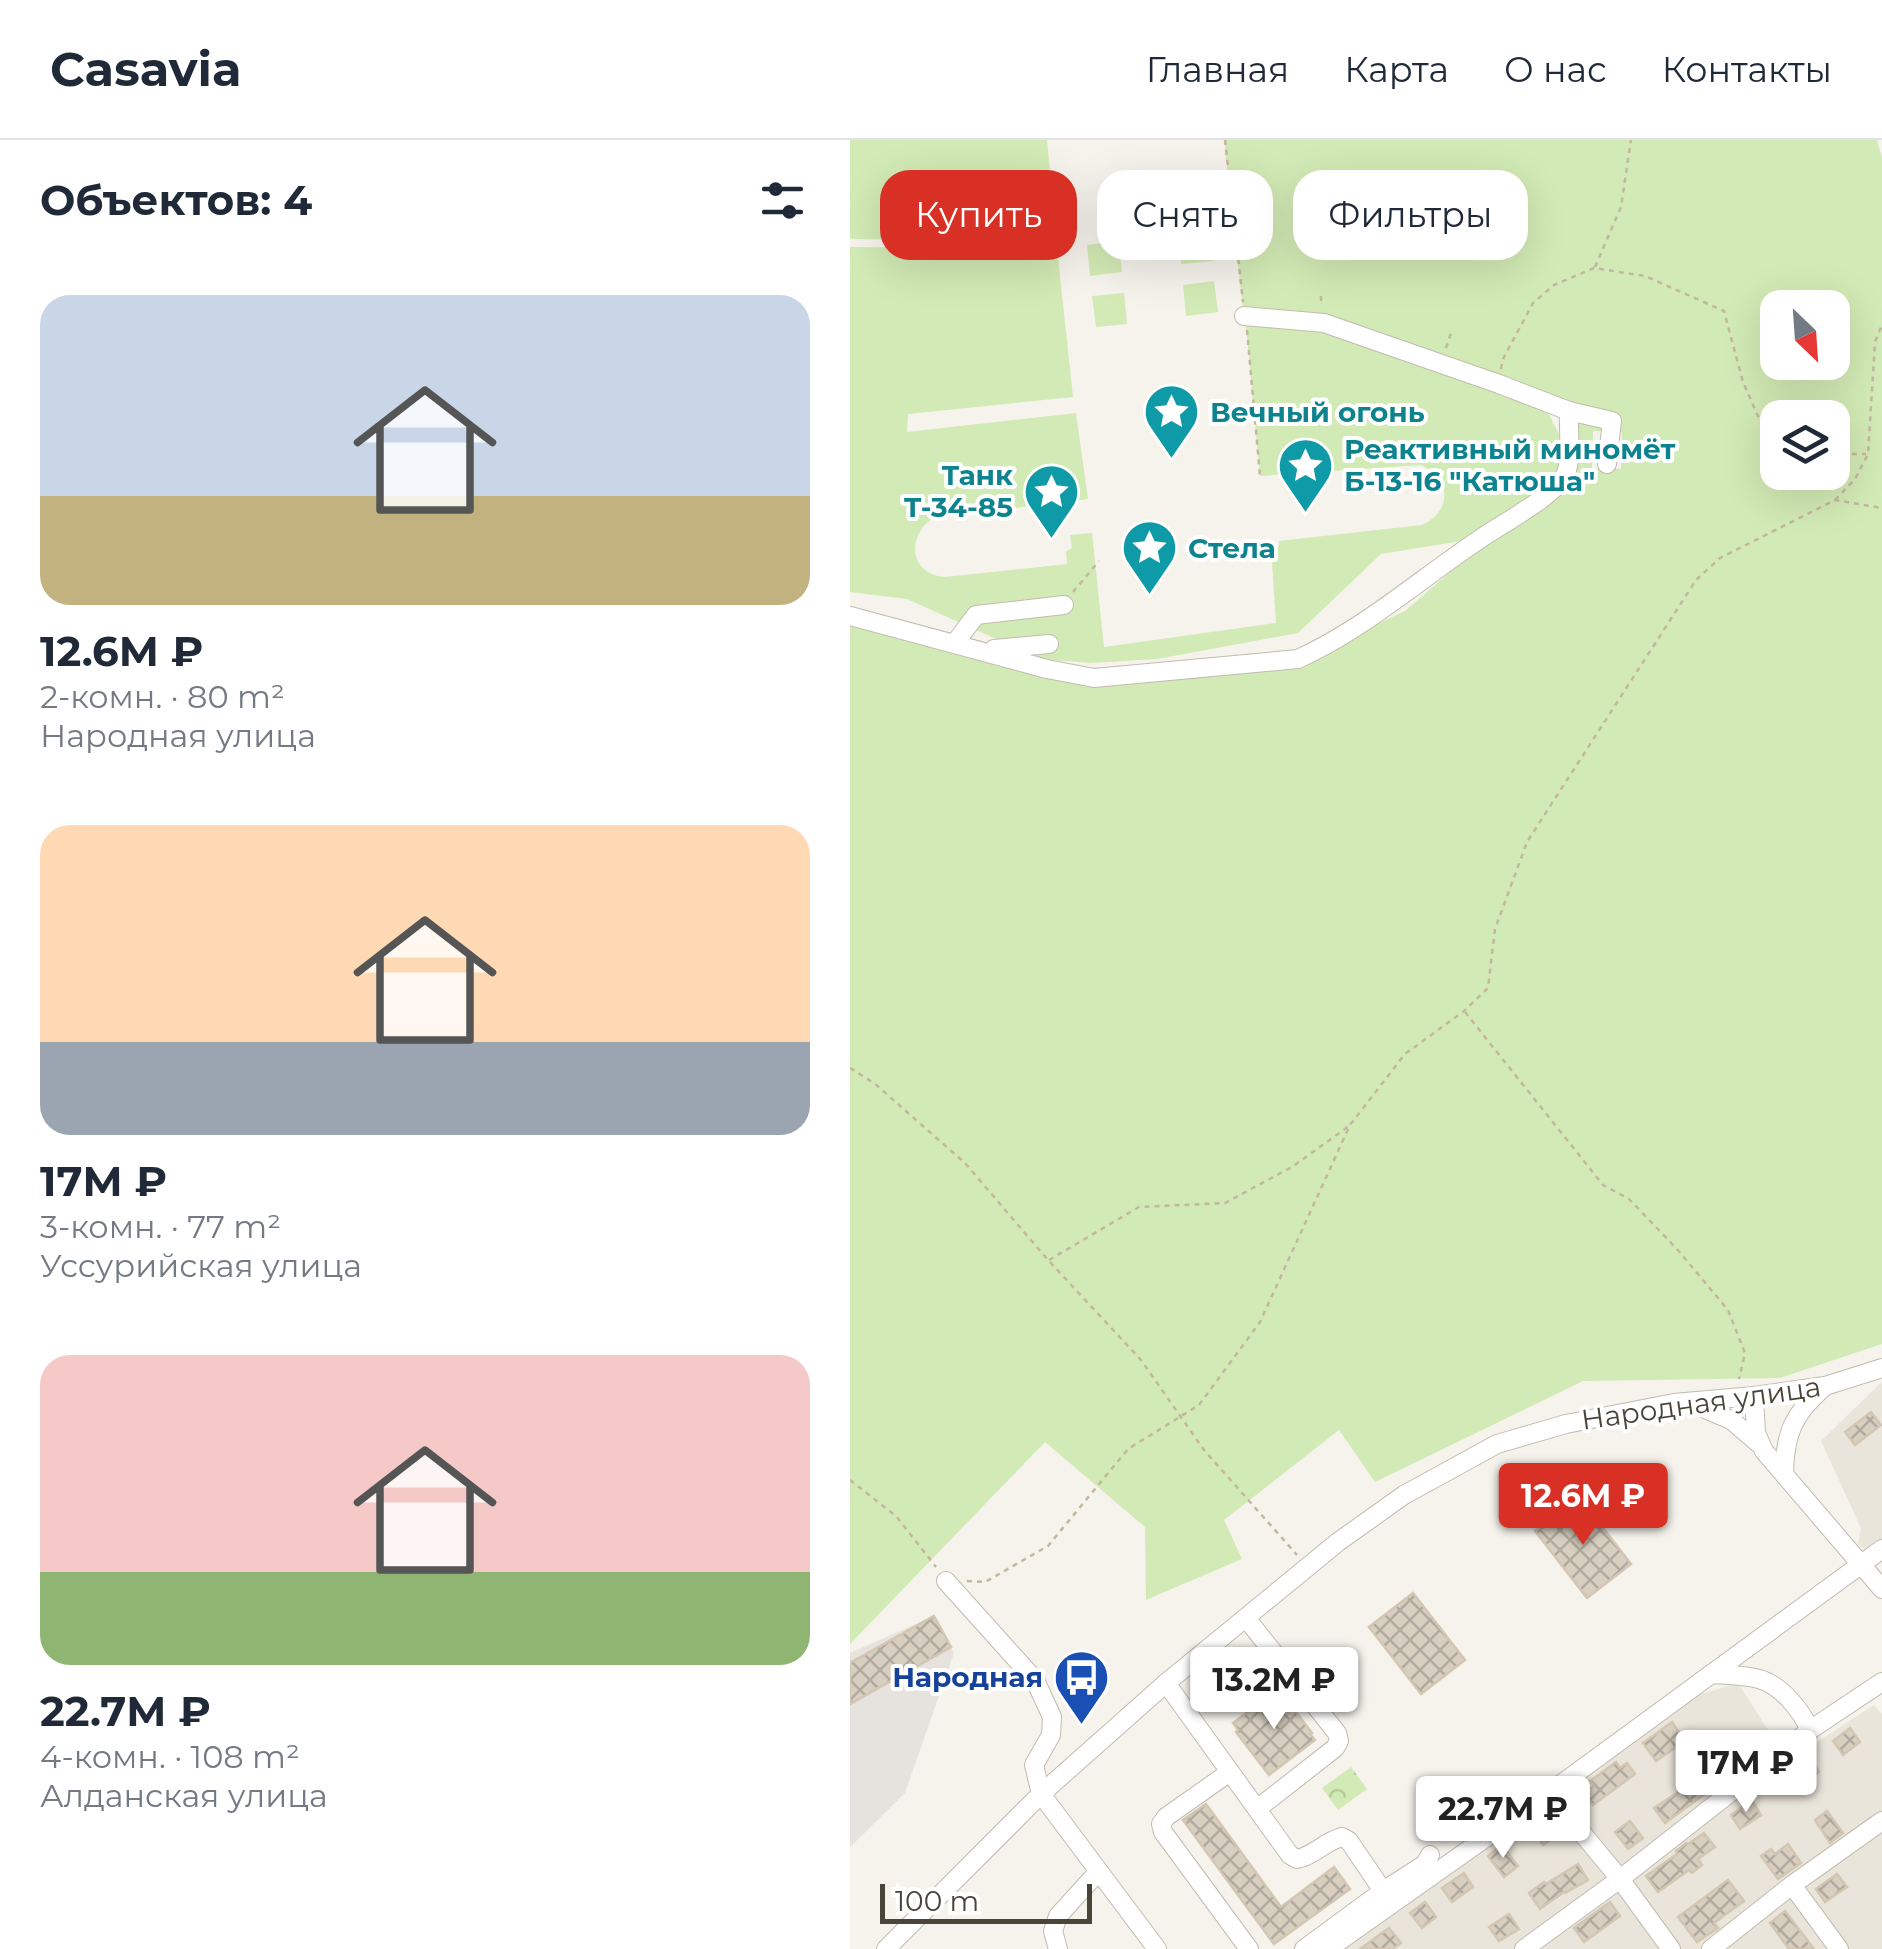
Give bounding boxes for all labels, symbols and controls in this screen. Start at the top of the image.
text: Casavia [50,40,242,98]
text: Главная [1146,48,1289,91]
text: Карта [1344,48,1449,91]
text: О нас [1504,48,1607,91]
text: Контакты [1662,48,1832,91]
chip: Купить [880,170,1077,260]
chip: Снять [1097,170,1273,260]
chip: Фильтры [1293,170,1528,260]
icon: filters [755,173,810,228]
text: Объектов: 4 [40,174,312,226]
north arrow [1760,290,1850,380]
map controls [1760,290,1850,490]
icon: home [335,360,515,540]
place icon: Вечный огонь [1141,382,1201,461]
place label: Вечный огонь [1210,395,1425,429]
button: layers [1760,400,1850,490]
place label: Реактивный миномёт Б-13-16 "Катюша" [1344,432,1676,498]
place icon: Реактивный миномёт Б-13-16 "Катюша" [1275,435,1335,514]
place label: Танк Т-34-85 [904,458,1013,524]
place icon: Танк Т-34-85 [1022,461,1082,540]
place icon: Стела [1119,518,1179,597]
place label: Стела [1188,531,1276,565]
text: 12.6M ₽ [40,625,203,677]
text: 2-комн. · 80 m² [40,677,285,716]
text: Народная улица [40,716,316,755]
icon: home [335,890,515,1070]
text: 17M ₽ [40,1155,167,1207]
text: 3-комн. · 77 m² [40,1207,281,1246]
text: Уссурийская улица [40,1246,362,1285]
street label: Народная улица [1579,1369,1823,1437]
icon: home [335,1420,515,1600]
pin: 12.6M ₽ [1491,1463,1675,1548]
text: 12.6M ₽ [1521,1476,1645,1515]
bus stop icon: Народная [1052,1647,1112,1726]
pin: 13.2M ₽ [1182,1647,1366,1732]
place label: Народная [892,1660,1043,1694]
text: 13.2M ₽ [1212,1660,1336,1699]
text: 22.7M ₽ [40,1685,211,1737]
pin: 17M ₽ [1676,1730,1816,1815]
text: 4-комн. · 108 m² [40,1737,300,1776]
text: 17M ₽ [1698,1743,1794,1782]
text: Алданская улица [40,1776,328,1815]
pin: 22.7M ₽ [1411,1776,1595,1861]
text: 22.7M ₽ [1438,1789,1568,1828]
scale bar [880,1879,1092,1924]
text: 100 m [895,1884,979,1918]

